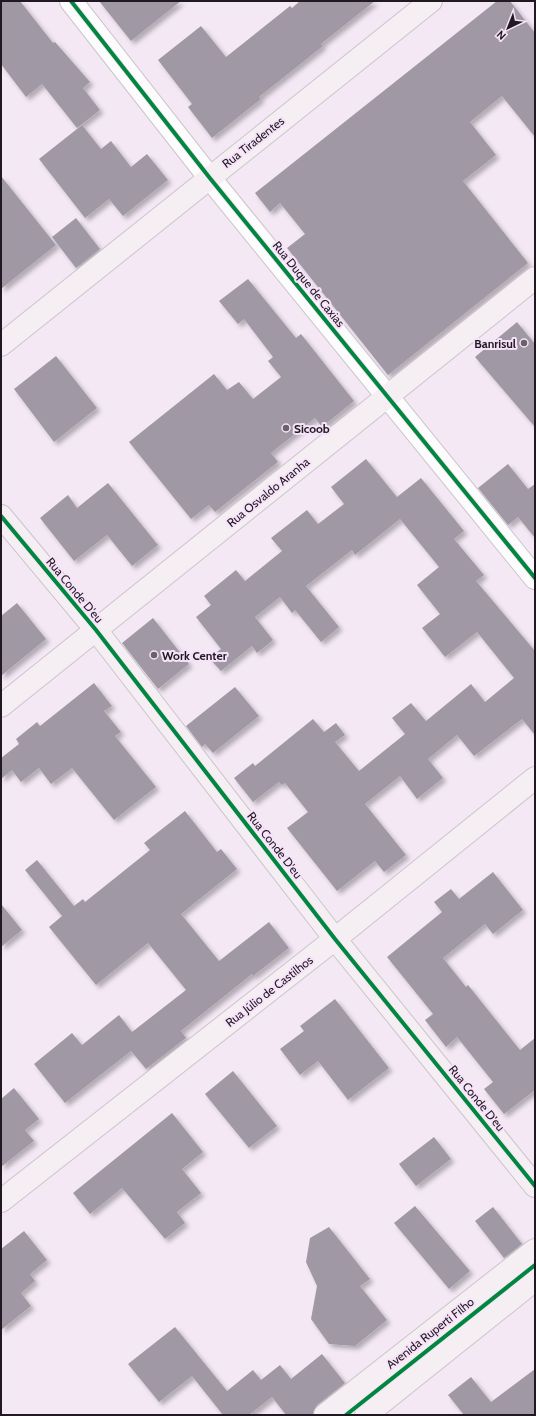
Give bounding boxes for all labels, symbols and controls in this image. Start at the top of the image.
north arrow [488,8,528,48]
text: N [494,28,509,43]
street label: Rua Tiradentes [219,113,287,171]
street label: Rua Duque de Caxias [270,238,348,330]
place label: Banrisul [474,336,516,351]
marker: Banrisul [519,338,529,348]
place label: Sicoob [294,421,330,436]
marker: Sicoob [281,423,291,433]
street label: Rua Osvaldo Aranha [224,454,313,530]
street label: Rua Conde D'eu [43,554,107,626]
place label: Work Center [162,648,227,663]
marker: Work Center [149,650,159,660]
street label: Rua Conde D'eu [244,809,306,881]
street label: Rua Júlio de Castilhos [222,952,316,1030]
street label: Rua Conde D'eu [446,1062,508,1134]
street label: Avenida Ruperti Filho [383,1294,477,1372]

